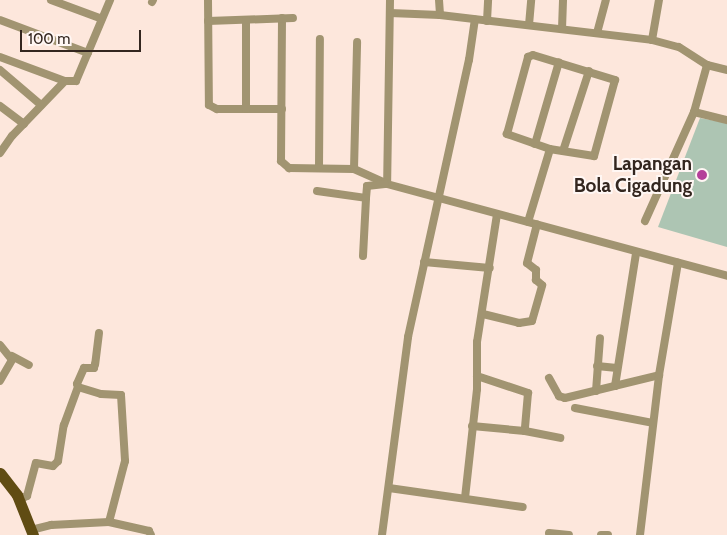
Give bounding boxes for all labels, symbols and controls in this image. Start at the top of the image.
scale bar [22,20,144,52]
text: 100 m [28,30,70,48]
place label: Lapangan Bola Cigadung [574,153,692,197]
marker: Lapangan Bola Cigadung [696,169,708,181]

